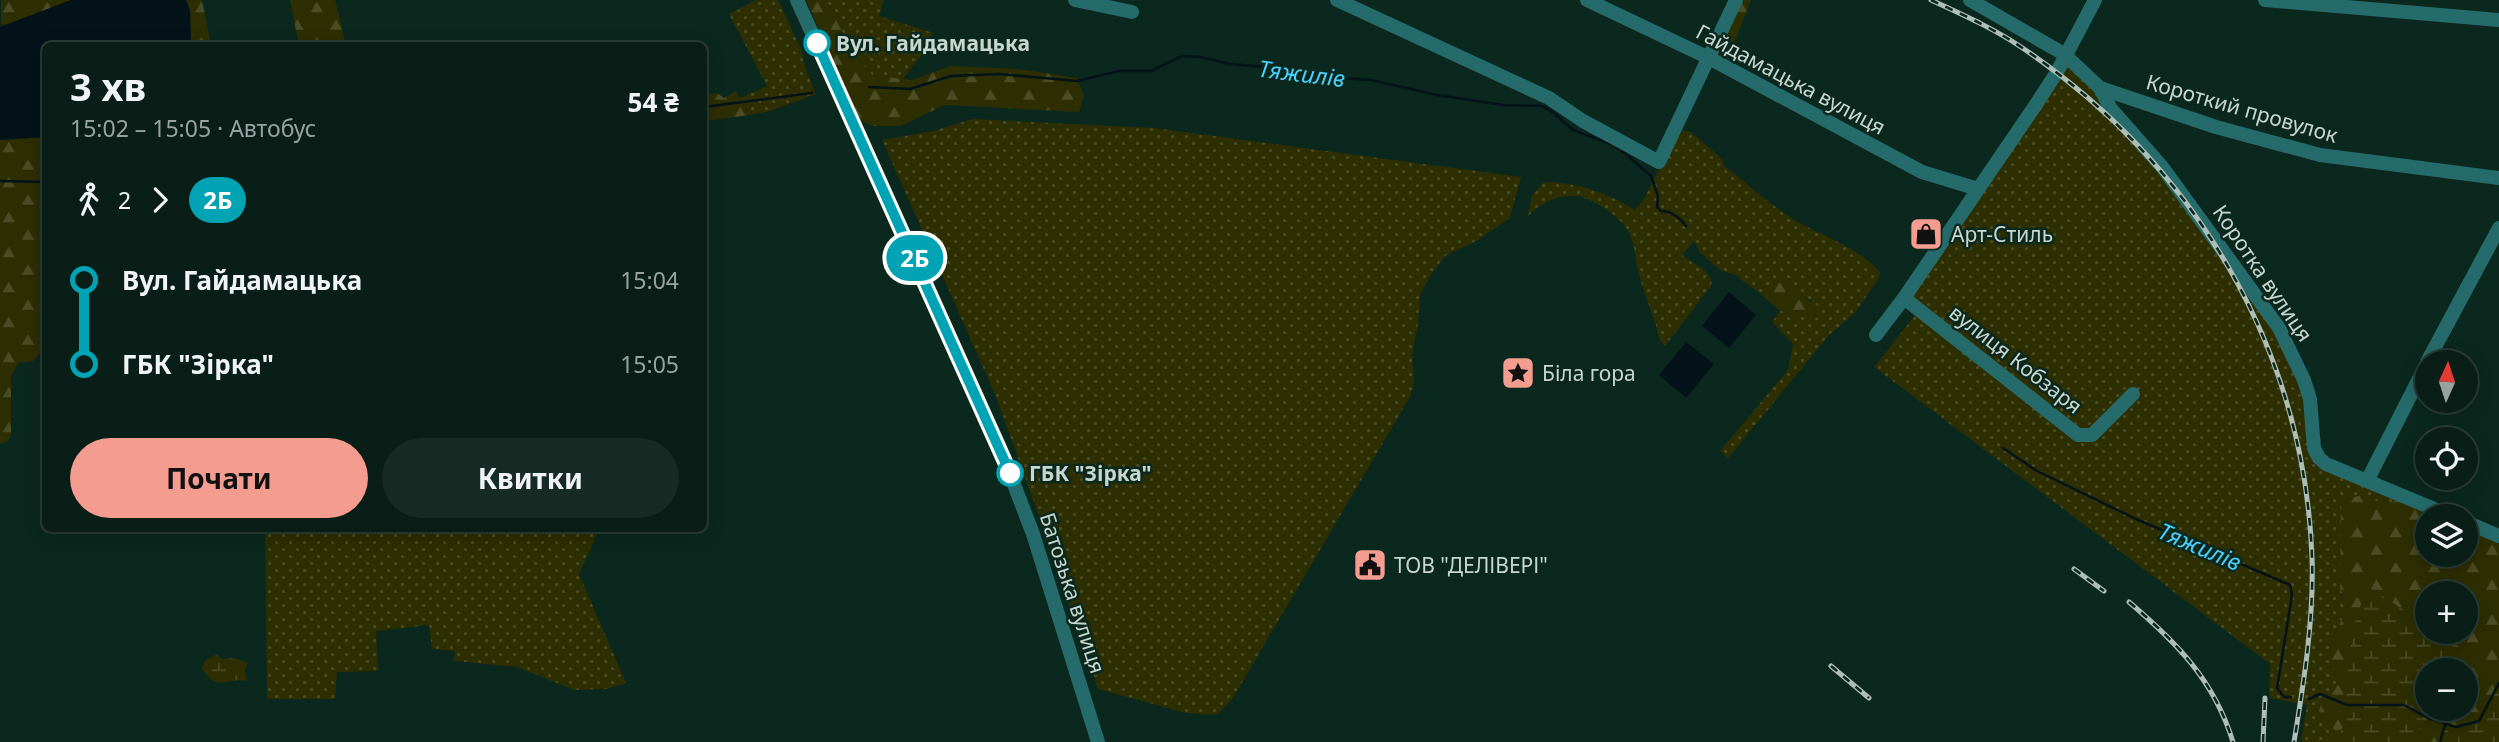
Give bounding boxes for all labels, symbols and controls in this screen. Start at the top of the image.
street label: Гайдамацька вулиця [1691,17,1891,141]
place label: Вул. Гайдамацька [836,29,1030,57]
marker: Вул. Гайдамацька [804,30,830,56]
water label: Тяжилів [1257,52,1347,94]
text: 3 хв [70,60,146,112]
street label: Короткий провулок [2143,67,2341,149]
text: 54 ₴ [628,84,679,120]
text: 15:02 – 15:05 · Автобус [70,112,316,144]
icon: walk [70,181,108,219]
icon: forward [141,181,179,219]
text: 2Б [203,183,232,216]
text: 2 [118,184,131,216]
street label: Коротка вулиця [2207,199,2319,347]
shop icon: Арт-Стиль [1907,215,1945,253]
place label: Арт-Стиль [1951,220,2053,248]
line badge: 2Б [884,235,946,281]
text: 2Б [900,241,930,274]
text: Вул. Гайдамацька [122,262,362,298]
text: 15:04 [620,264,679,296]
street label: вулиця Кобзаря [1944,298,2088,420]
text: ГБК "Зірка" [122,346,274,382]
text: 15:05 [620,348,679,380]
north arrow [2415,350,2478,413]
map controls [2415,350,2478,721]
place icon: Біла гора [1499,354,1537,392]
place label: Біла гора [1542,359,1636,387]
button: locate [2415,427,2478,490]
button: Почати [70,438,368,518]
button: Квитки [382,438,679,518]
place label: ГБК "Зірка" [1029,459,1152,487]
marker: ГБК "Зірка" [997,460,1023,486]
button: layers [2415,504,2478,567]
street label: Батозька вулиця [1034,509,1112,677]
water label: Тяжилів [2154,514,2246,578]
public building icon: ТОВ "ДЕЛІВЕРІ" [1351,546,1389,584]
place label: ТОВ "ДЕЛІВЕРІ" [1394,551,1548,579]
button: + [2415,581,2478,644]
button: − [2415,658,2478,721]

